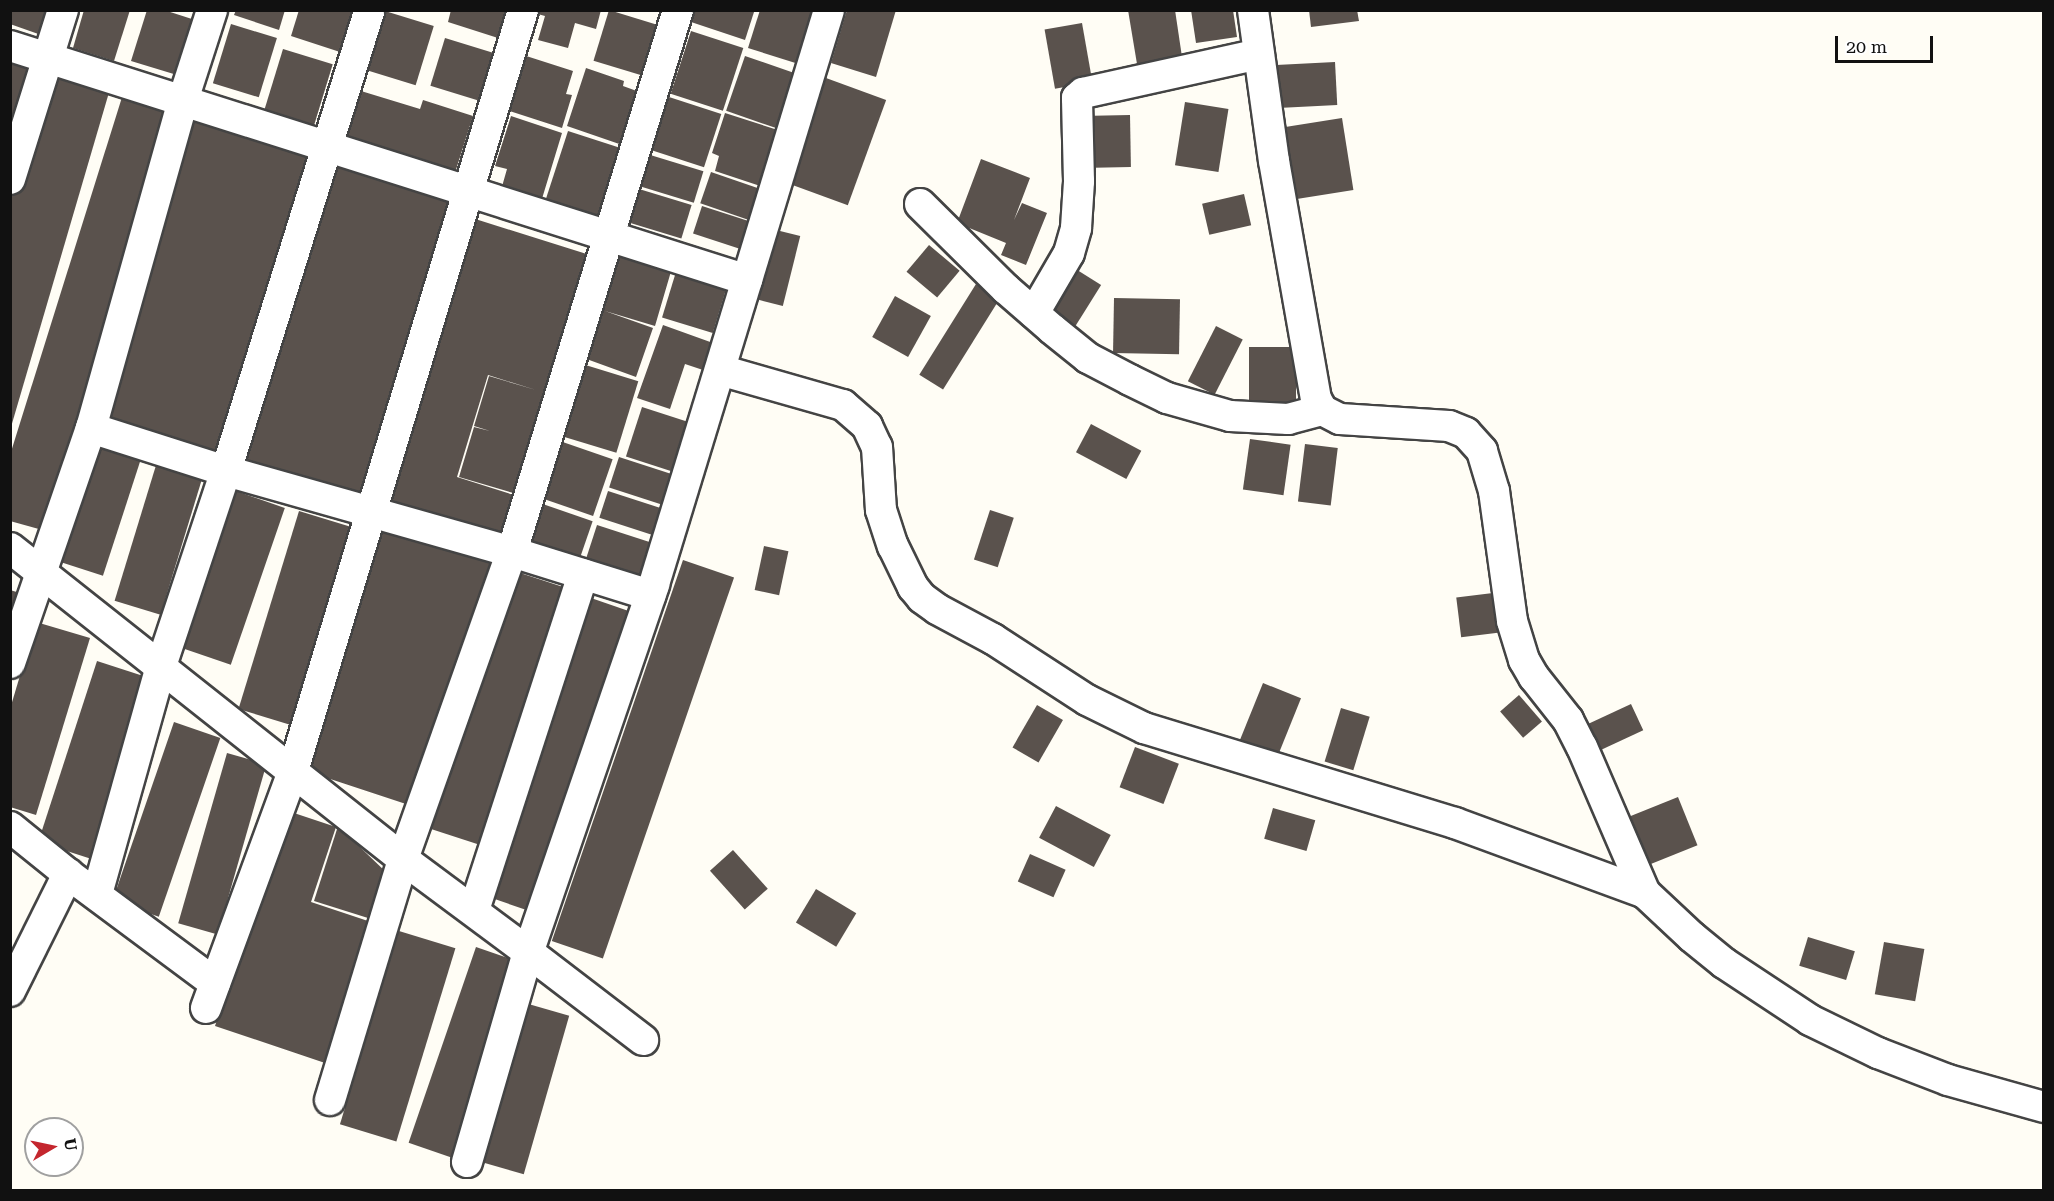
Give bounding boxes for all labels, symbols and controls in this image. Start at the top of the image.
scale bar [1838,24,1936,62]
text: 20 m [1846,36,1887,57]
north arrow [24,1117,84,1177]
text: U [60,1137,81,1152]

